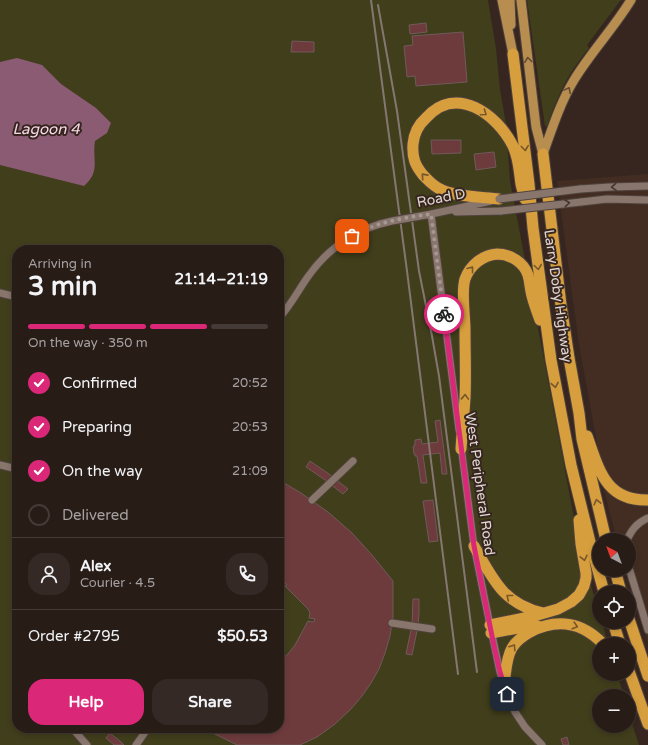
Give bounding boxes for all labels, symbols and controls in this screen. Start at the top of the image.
one-way arrow [524,57,533,63]
one-way arrow [563,87,571,94]
one-way arrow [480,108,487,115]
water label: Lagoon 4 [12,120,80,138]
one-way arrow [520,145,529,151]
one-way arrow [422,173,429,180]
one-way arrow [611,182,617,191]
street label: Road D [415,185,467,211]
one-way arrow [564,199,570,208]
pin [335,219,369,253]
icon: bag [341,225,363,247]
street label: Larry Doby Highway [540,229,576,364]
text: Arriving in [28,256,92,272]
one-way arrow [533,264,542,270]
one-way arrow [467,266,474,273]
text: 21:14–21:19 [174,270,268,288]
text: 3 min [28,271,97,302]
courier [424,294,464,334]
icon: bike [433,303,455,325]
text: On the way · 350 m [28,335,148,351]
icon: check [28,372,50,394]
text: Confirmed [62,374,137,392]
text: 20:52 [232,375,268,391]
one-way arrow [551,382,559,388]
one-way arrow [461,394,469,400]
street label: West Peripheral Road [462,412,498,556]
icon: check [28,416,50,438]
text: Preparing [62,418,132,436]
text: 20:53 [232,419,268,435]
icon: check [28,460,50,482]
text: On the way [62,462,142,480]
text: 21:09 [232,463,268,479]
one-way arrow [593,499,601,505]
text: Delivered [62,506,129,524]
north arrow [592,533,636,577]
map controls [592,533,636,733]
button: person [28,553,70,595]
button: phone [226,553,268,595]
one-way arrow [579,554,588,561]
text: Alex [80,557,111,575]
text: Courier · 4.5 [80,575,155,591]
button: locate [592,585,636,629]
one-way arrow [506,594,514,601]
one-way arrow [572,621,579,630]
text: Order #2795 [28,627,120,645]
text: $50.53 [217,627,268,645]
button: + [592,637,636,681]
one-way arrow [508,644,516,651]
pin [490,677,524,711]
button: Help [28,679,144,725]
button: Share [152,679,268,725]
icon: home [496,683,518,705]
button: − [592,689,636,733]

